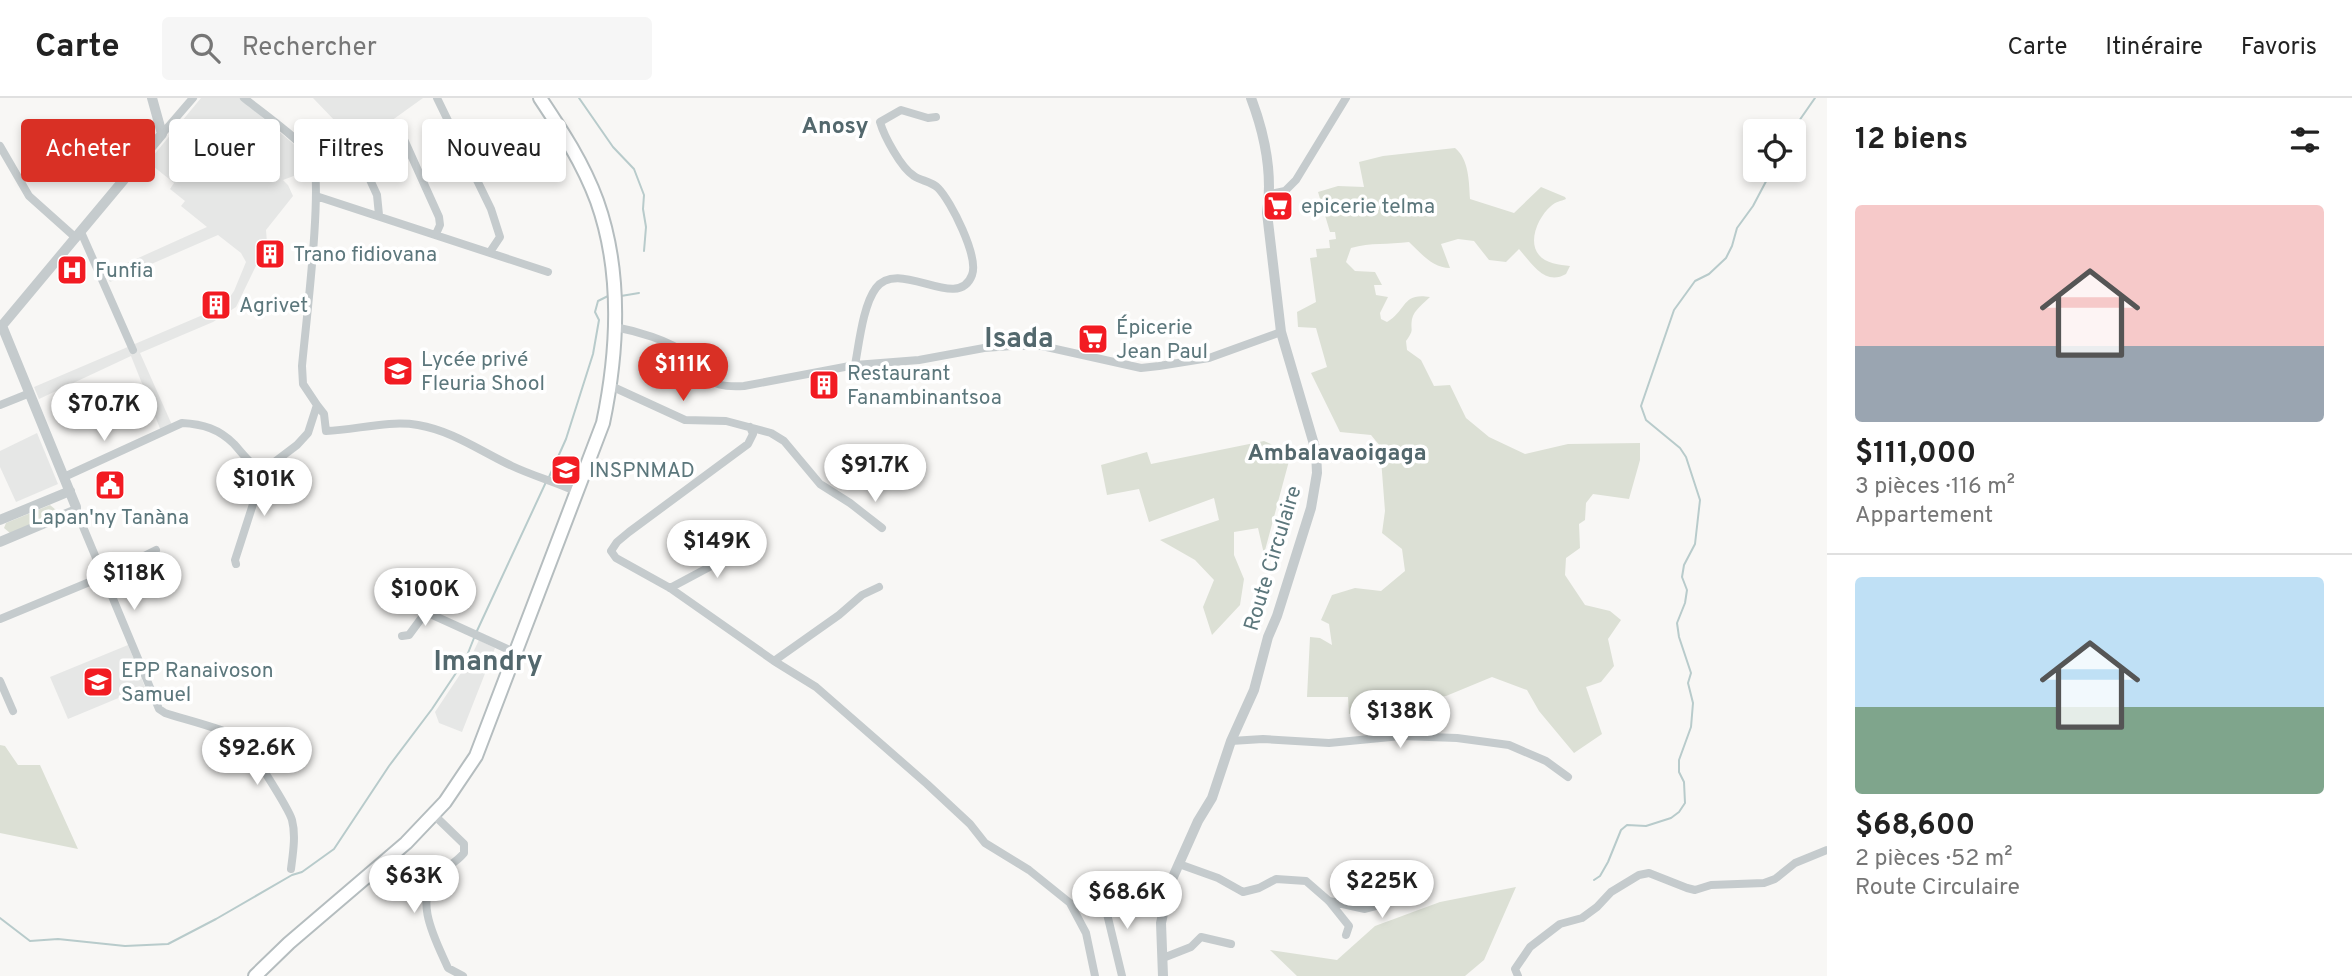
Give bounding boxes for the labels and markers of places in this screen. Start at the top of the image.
supermarket icon: epicerie telma [1261,189,1295,223]
place label: epicerie telma [1301,194,1435,221]
building icon: Trano fidiovana [253,237,287,271]
place label: Trano fidiovana [293,242,437,269]
hospital icon: Funfia [55,253,89,287]
place label: Funfia [95,258,153,285]
building icon: Agrivet [199,288,233,322]
place label: Agrivet [239,293,308,320]
place label: Épicerie Jean Paul [1116,314,1208,366]
supermarket icon: Épicerie Jean Paul [1076,322,1110,356]
pin: $111K [634,344,732,403]
place label: Lycée privé Fleuria Shool [421,347,545,398]
school or university icon: Lycée privé Fleuria Shool [381,354,415,388]
place label: Restaurant Fanambinantsoa [847,361,1002,412]
building icon: Restaurant Fanambinantsoa [807,368,841,402]
pin: $70.7K [47,384,161,443]
pin: $91.7K [818,444,932,504]
school or university icon: INSPNMAD [549,453,583,487]
pin: $101K [215,458,313,518]
place label: INSPNMAD [589,458,695,485]
public building icon: Lapan'ny Tanàna [93,468,127,502]
place label: Lapan'ny Tanàna [31,505,189,532]
pin: $149K [668,520,766,580]
pin: $118K [85,552,183,612]
pin: $100K [376,568,474,628]
place label: EPP Ranaivoson Samuel [121,658,273,709]
school or university icon: EPP Ranaivoson Samuel [81,665,115,699]
pin: $138K [1351,690,1449,750]
pin: $92.6K [200,728,314,787]
pin: $63K [373,856,455,915]
pin: $225K [1333,860,1431,920]
pin: $68.6K [1070,872,1184,931]

